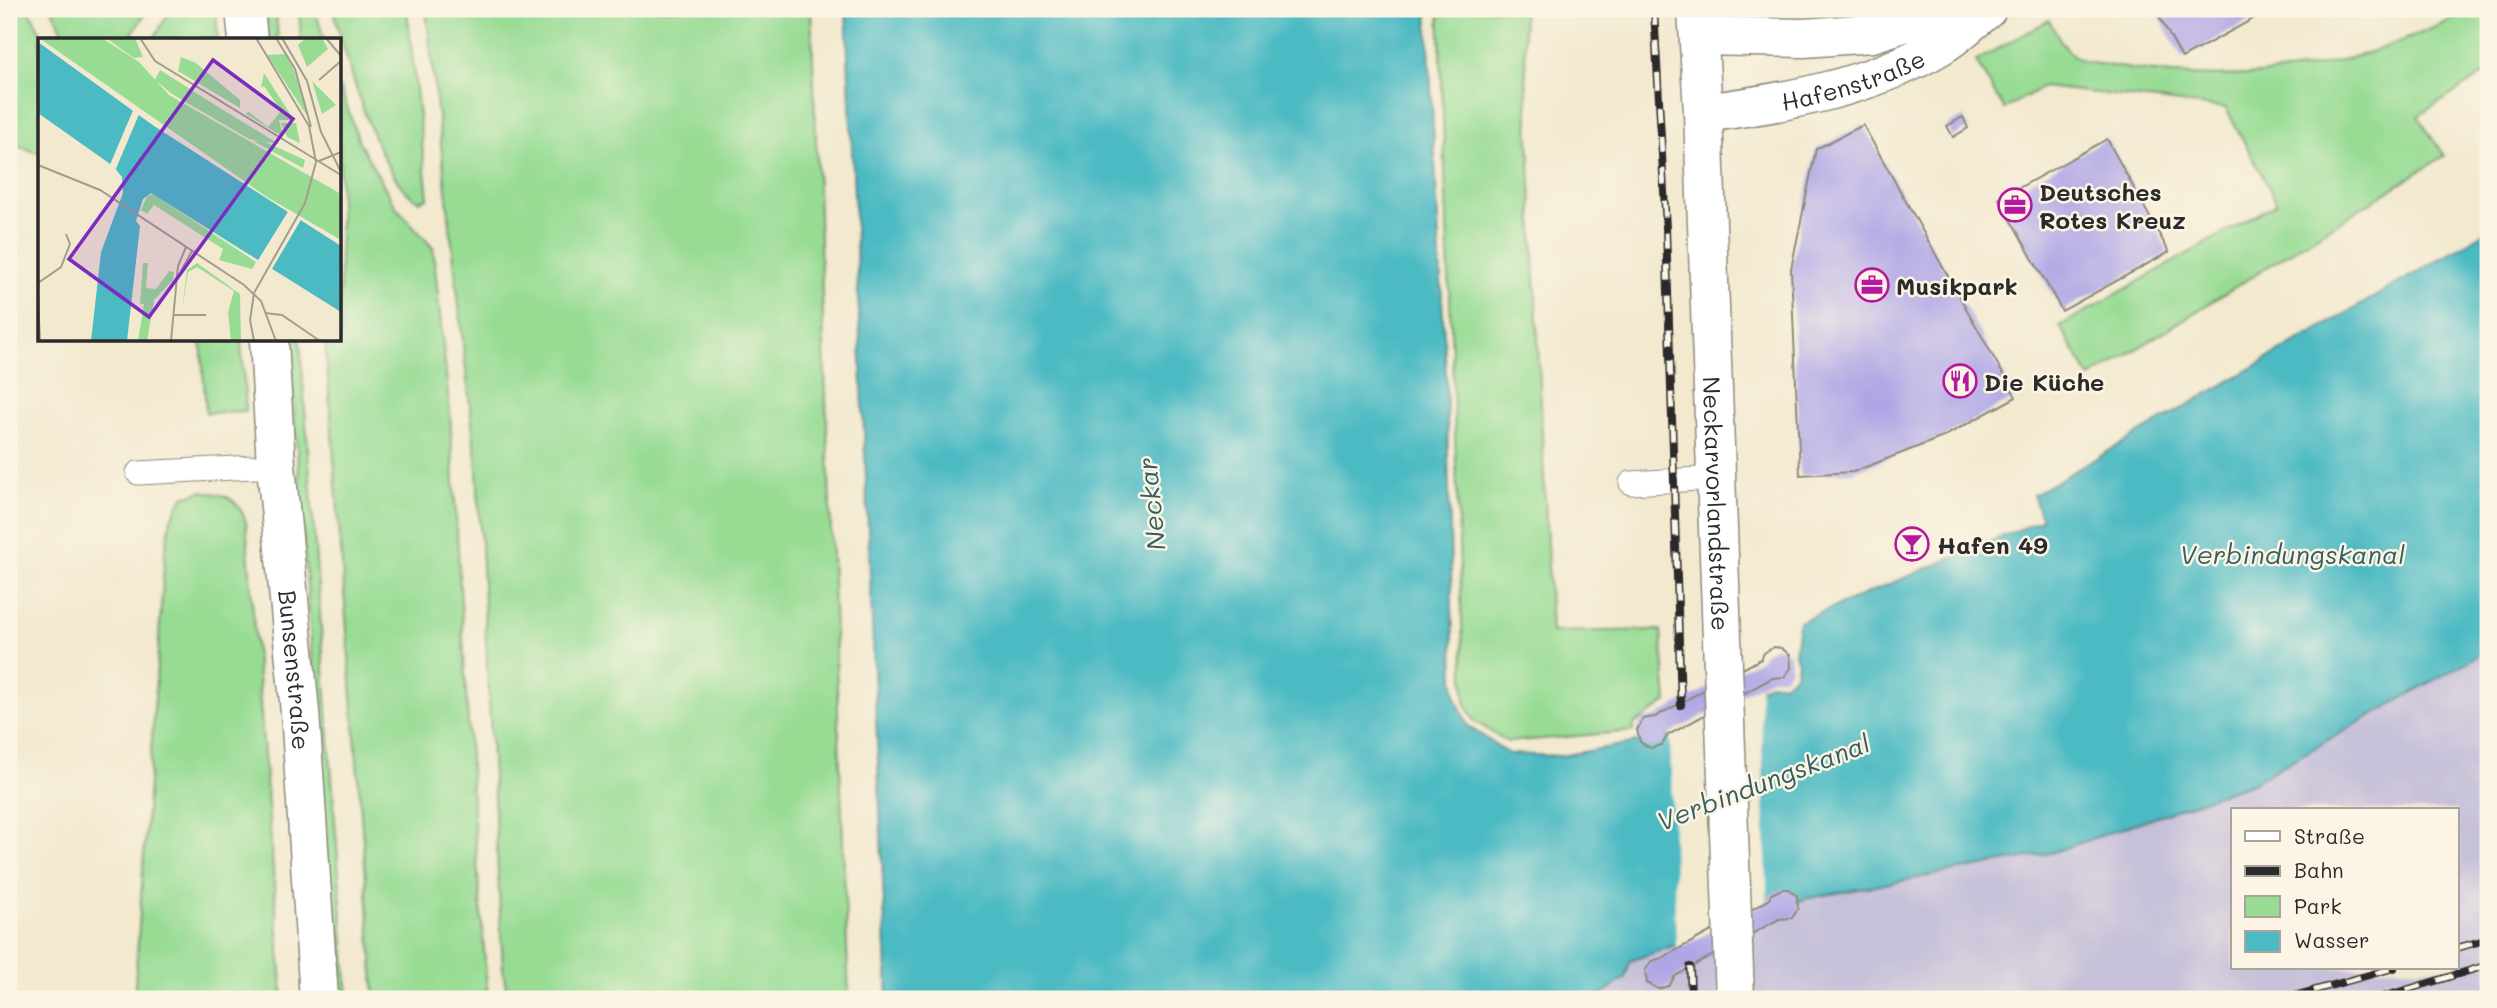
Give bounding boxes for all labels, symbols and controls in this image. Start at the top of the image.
inset map [38,38,341,341]
street label: Hafenstraße [1779,42,1930,116]
place label: Deutsches Rotes Kreuz [2039,176,2186,235]
office icon: Deutsches Rotes Kreuz [1996,186,2034,224]
office icon: Musikpark [1853,266,1891,304]
place label: Musikpark [1896,270,2018,301]
restaurant icon: Die Küche [1941,362,1979,400]
place label: Die Küche [1984,366,2104,397]
street label: Neckarvorlandstraße [1697,376,1737,631]
water label: Neckar [1129,456,1173,552]
bar icon: Hafen 49 [1893,525,1931,563]
place label: Hafen 49 [1937,529,2048,560]
water label: Verbindungskanal [2179,537,2405,571]
street label: Bunsenstraße [273,588,318,751]
water label: Verbindungskanal [1652,726,1875,838]
legend [2231,808,2458,970]
text: Straße [2294,822,2365,849]
text: Bahn [2294,856,2344,883]
text: Park [2294,892,2342,919]
text: Wasser [2294,926,2369,953]

